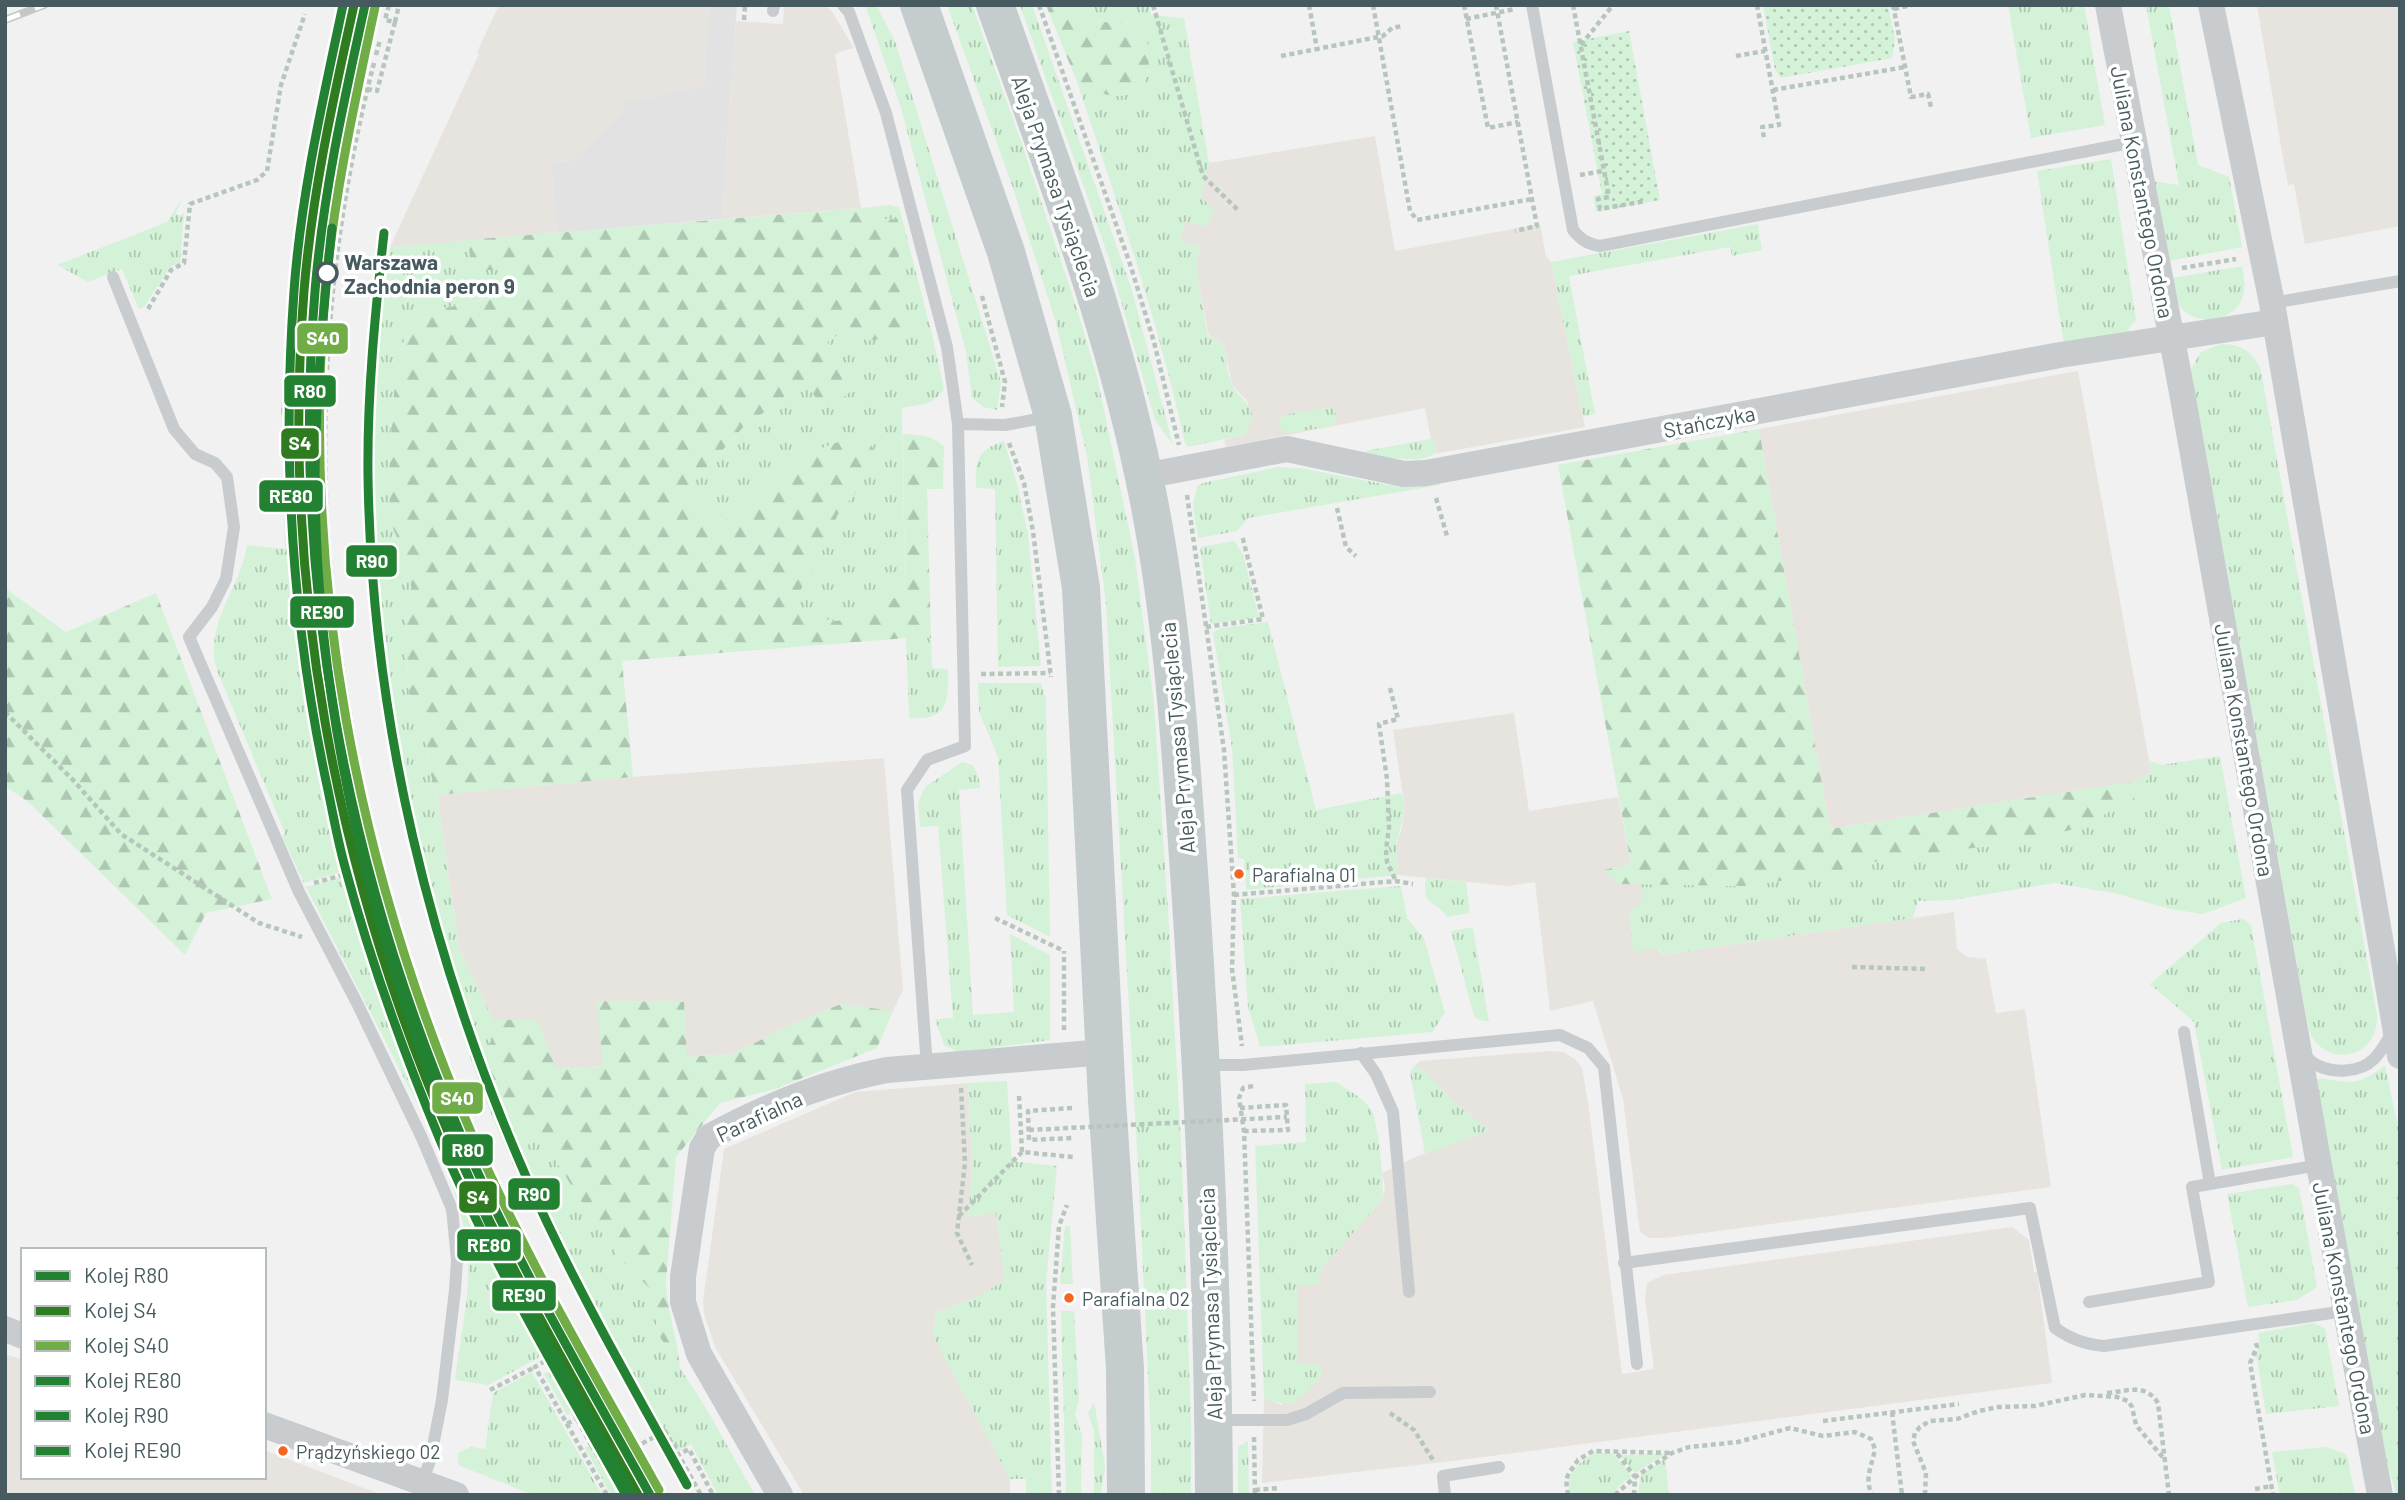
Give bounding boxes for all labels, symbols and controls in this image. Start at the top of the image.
street label: Juliana Konstantego Ordona [2106,64,2180,320]
street label: Aleja Prymasa Tysiąclecia [1007,72,1107,300]
place label: Warszawa Zachodnia peron 9 [344,249,515,298]
marker: Warszawa Zachodnia peron 9 [316,262,338,284]
line badge: S40 [296,322,349,355]
text: S40 [306,326,340,349]
line badge: R80 [283,374,337,408]
text: R80 [294,379,326,402]
street label: Stańczyka [1661,400,1757,442]
line badge: S4 [280,427,320,460]
text: S4 [289,431,311,454]
line badge: RE80 [258,479,324,513]
text: RE80 [269,484,313,507]
line badge: R90 [345,544,398,578]
text: R90 [356,549,388,572]
line badge: RE90 [289,595,355,629]
text: RE90 [300,600,344,623]
street label: Aleja Prymasa Tysiąclecia [1154,621,1200,855]
street label: Juliana Konstantego Ordona [2210,621,2280,879]
place label: Parafialna 01 [1252,863,1356,886]
marker: Parafialna 01 [1232,867,1246,881]
line badge: S40 [431,1081,484,1115]
street label: Parafialna [712,1085,806,1147]
text: S40 [440,1086,474,1109]
line badge: R80 [441,1133,494,1167]
text: R80 [452,1138,484,1161]
line badge: R90 [507,1177,561,1211]
line badge: S4 [458,1180,498,1214]
street label: Juliana Konstantego Ordona [2308,1180,2382,1436]
text: R90 [518,1182,550,1205]
text: S4 [467,1185,489,1208]
street label: Aleja Prymasa Tysiąclecia [1193,1187,1227,1421]
line badge: RE80 [456,1228,522,1262]
text: RE80 [467,1233,511,1256]
legend [21,1248,266,1479]
text: Kolej R80 [84,1262,169,1287]
line badge: RE90 [491,1279,557,1312]
text: RE90 [502,1283,546,1306]
place label: Parafialna 02 [1082,1287,1190,1310]
marker: Parafialna 02 [1062,1291,1076,1305]
text: Kolej S4 [84,1297,157,1322]
text: Kolej S40 [84,1332,169,1357]
text: Kolej RE80 [84,1367,182,1392]
text: Kolej R90 [84,1402,169,1427]
text: Kolej RE90 [84,1437,182,1462]
place label: Prądzyńskiego 02 [296,1440,440,1463]
marker: Prądzyńskiego 02 [276,1444,290,1458]

